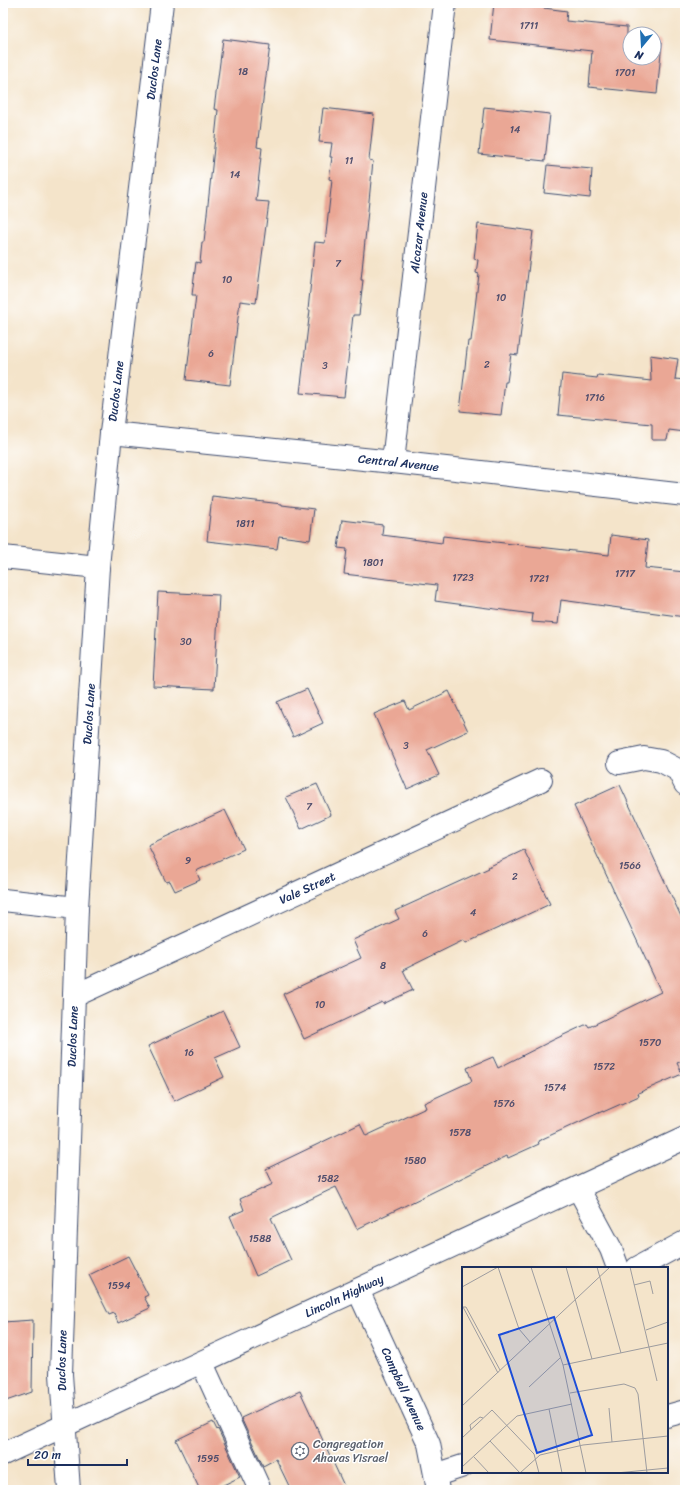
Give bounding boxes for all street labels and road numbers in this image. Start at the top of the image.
street label: Duclos Lane [140,38,169,101]
street label: Alcazar Avenue [403,191,435,275]
street label: Duclos Lane [101,359,131,423]
street label: Central Avenue [357,447,440,478]
street label: Duclos Lane [76,683,102,745]
street label: Vale Street [275,866,339,911]
street label: Duclos Lane [61,1005,85,1068]
street label: Lincoln Highway [301,1268,388,1324]
street label: Duclos Lane [50,1329,74,1392]
street label: Campbell Avenue [375,1344,432,1434]

